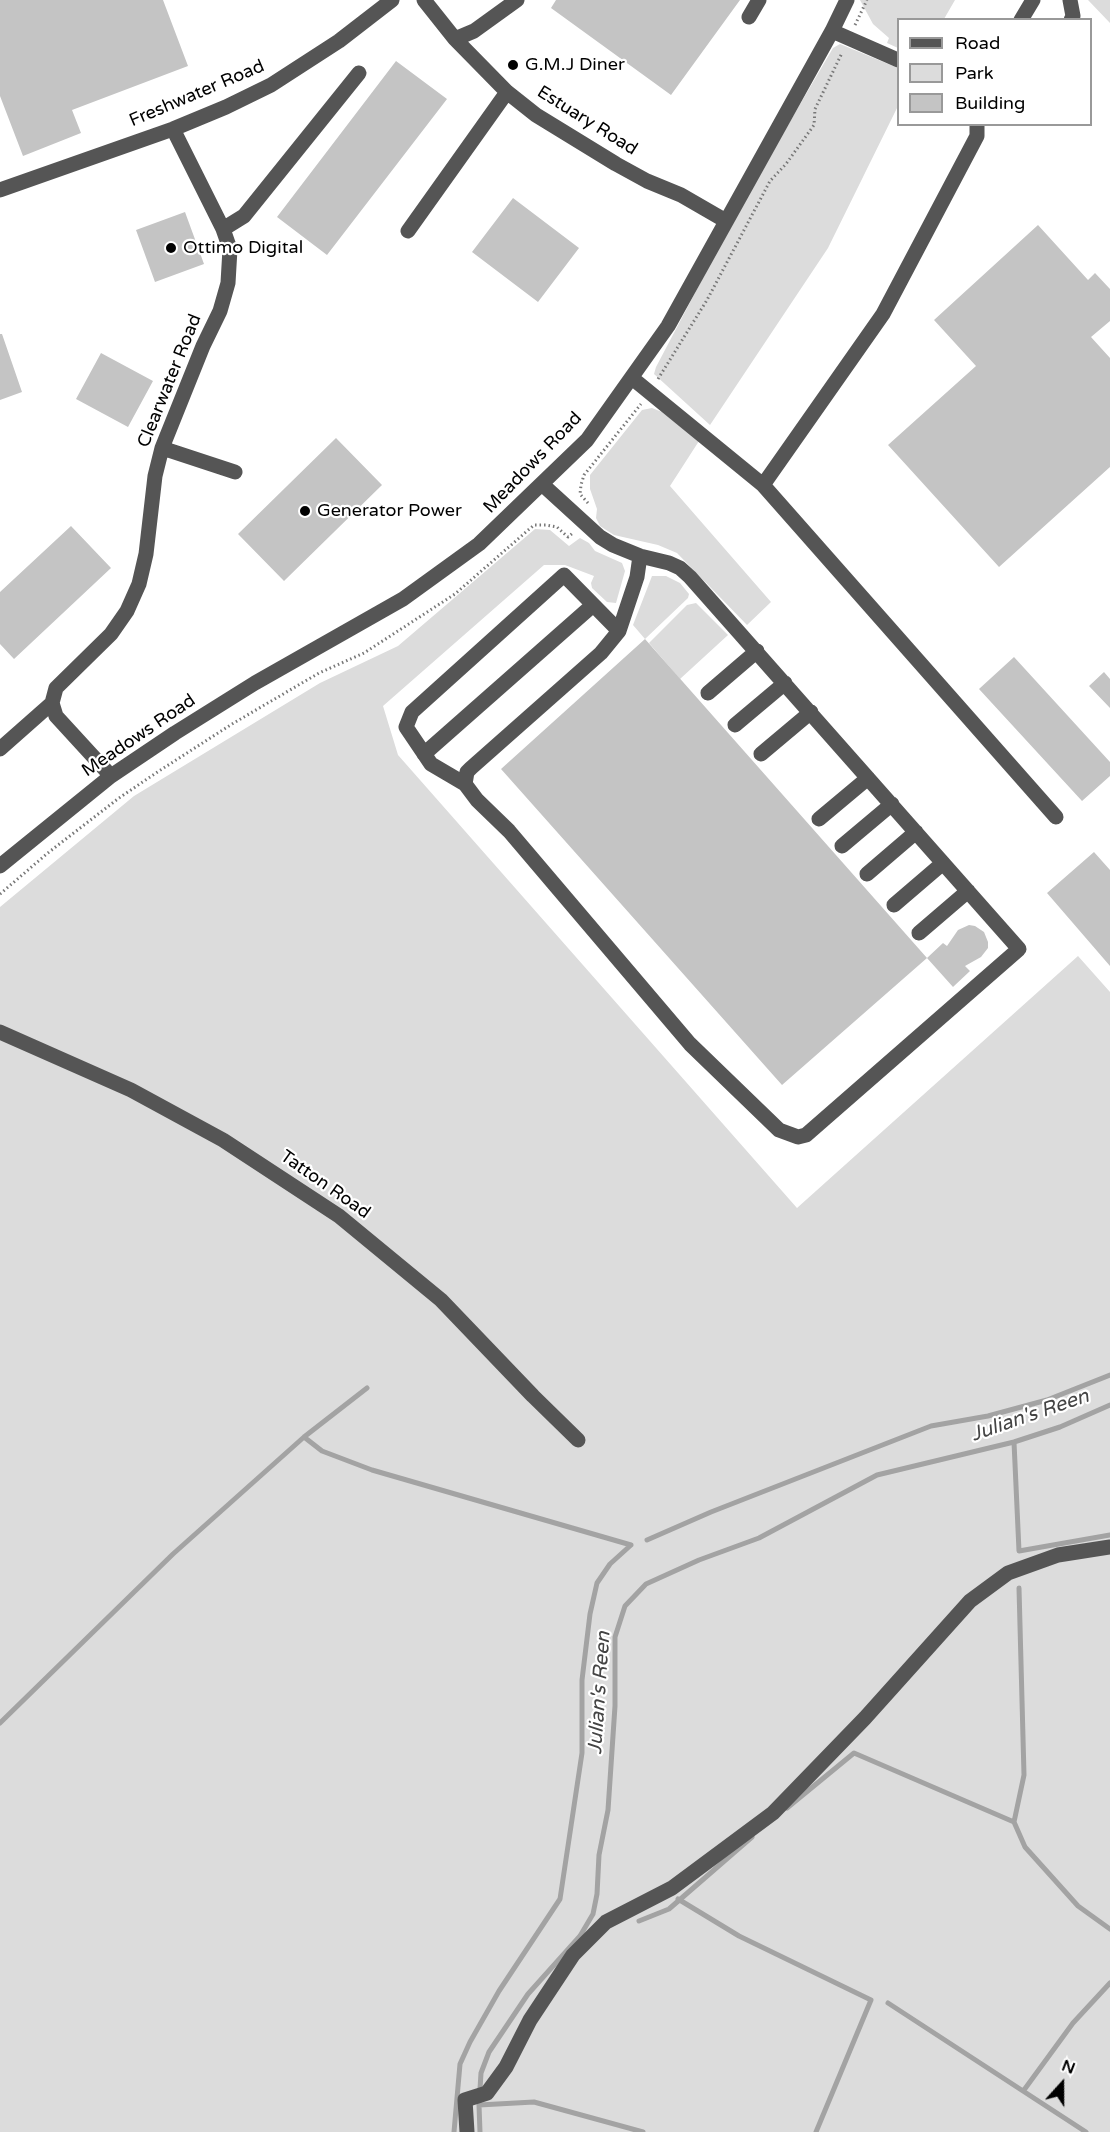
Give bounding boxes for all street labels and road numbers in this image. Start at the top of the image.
street label: Freshwater Road [126,56,268,132]
street label: Estuary Road [533,82,641,160]
street label: Clearwater Road [133,311,207,451]
street label: Meadows Road [479,408,587,518]
street label: Meadows Road [78,690,200,782]
street label: Tatton Road [276,1146,374,1224]

